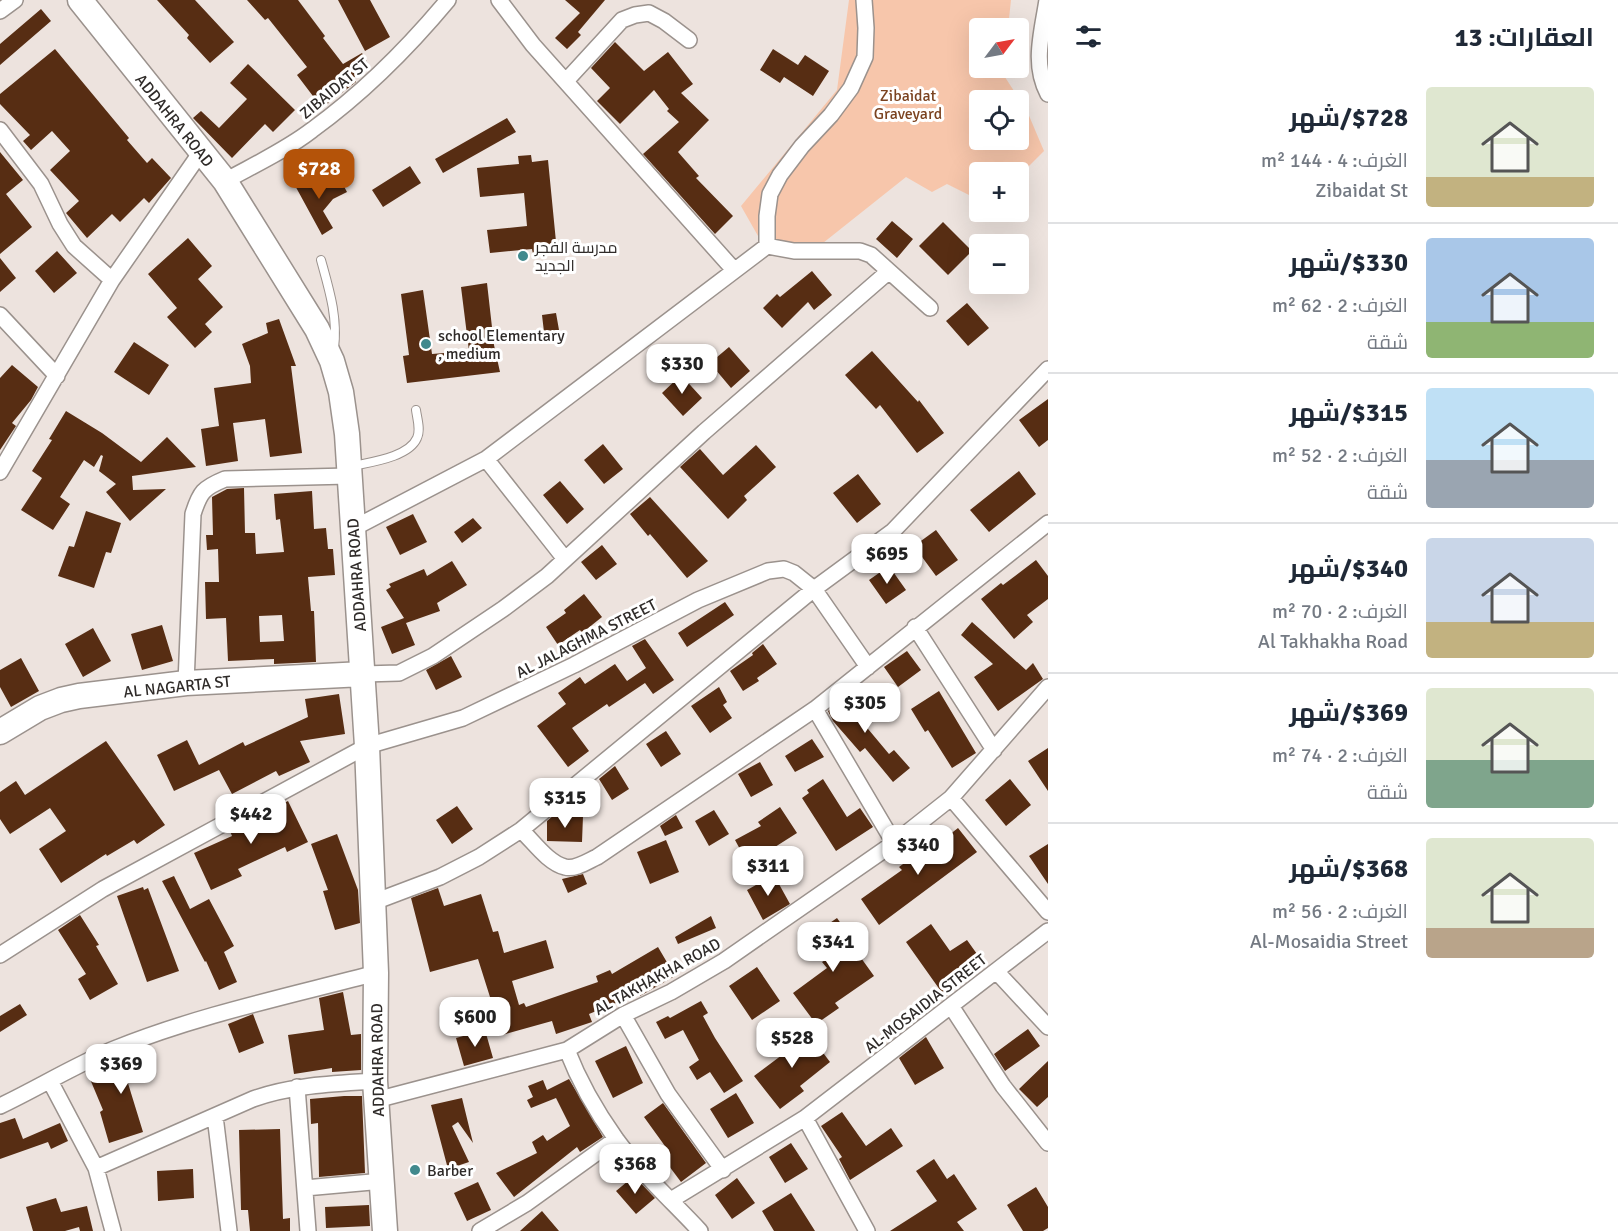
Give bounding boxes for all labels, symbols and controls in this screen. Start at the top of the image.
north arrow [969,18,1029,78]
map controls [969,18,1029,294]
icon: filters [1072,20,1105,53]
text: العقارات: 13 [1454,22,1594,54]
street label: ZIBAIDAT ST [296,54,374,124]
street label: ADDAHRA ROAD [131,70,218,171]
park label: Zibaidat Graveyard [874,86,942,124]
button: locate [969,90,1029,150]
text: $728/شهر [1289,102,1408,134]
icon: home [1474,111,1546,183]
text: الغرف: 4 · 144 m² [1261,148,1408,173]
pin: $728 [283,149,355,200]
text: $728 [297,156,341,181]
button: + [969,162,1029,222]
text: Zibaidat St [1315,178,1408,203]
button: − [969,234,1029,294]
place label: مدرسة الفجر الجديد [534,238,617,276]
text: $330/شهر [1289,247,1408,279]
marker: مدرسة الفجر الجديد [516,249,530,263]
icon: home [1474,262,1546,334]
text: الغرف: 2 · 62 m² [1272,293,1408,318]
place label: school Elementary , medium [438,326,565,364]
text: شقة [1367,330,1408,355]
marker: school Elementary , medium [419,337,433,351]
pin: $330 [646,344,718,395]
text: $330 [660,351,704,376]
text: $315/شهر [1289,397,1408,429]
icon: home [1474,412,1546,484]
text: الغرف: 2 · 52 m² [1272,443,1408,468]
text: شقة [1367,480,1408,505]
street label: ADDAHRA ROAD [343,518,371,632]
pin: $695 [851,534,923,585]
text: $695 [865,541,909,566]
text: $340/شهر [1289,553,1408,585]
icon: home [1474,562,1546,634]
street label: AL JALAGHMA STREET [513,595,660,683]
text: الغرف: 2 · 70 m² [1272,599,1408,624]
text: Al Takhakha Road [1258,629,1408,654]
street label: AL NAGARTA ST [122,671,232,703]
pin: $305 [829,683,901,734]
text: $305 [843,690,887,715]
text: $369/شهر [1289,697,1408,729]
icon: home [1474,712,1546,784]
text: الغرف: 2 · 74 m² [1272,743,1408,768]
pin: $315 [529,778,601,829]
text: شقة [1367,780,1408,805]
text: $315 [543,785,587,810]
pin: $442 [215,794,287,845]
text: $442 [229,801,273,826]
pin: $340 [882,825,954,876]
text: $340 [896,832,940,857]
pin: $311 [732,846,804,897]
text: $311 [746,853,790,878]
text: $368/شهر [1289,853,1408,885]
icon: home [1474,862,1546,934]
text: الغرف: 2 · 56 m² [1272,899,1408,924]
pin: $341 [797,922,869,973]
text: $341 [811,929,855,954]
text: Al-Mosaidia Street [1250,929,1408,954]
street label: AL TAKHAKHA ROAD [591,934,724,1020]
street label: AL-MOSAIDIA STREET [860,950,991,1058]
pin: $600 [439,997,511,1048]
street label: ADDAHRA ROAD [367,1003,389,1117]
text: $600 [453,1004,497,1029]
pin: $528 [756,1018,828,1069]
text: $528 [770,1025,814,1050]
pin: $369 [85,1044,157,1095]
text: $369 [99,1051,143,1076]
pin: $368 [599,1144,671,1195]
text: $368 [613,1151,657,1176]
place label: Barber [427,1161,473,1181]
marker: Barber [408,1163,422,1177]

